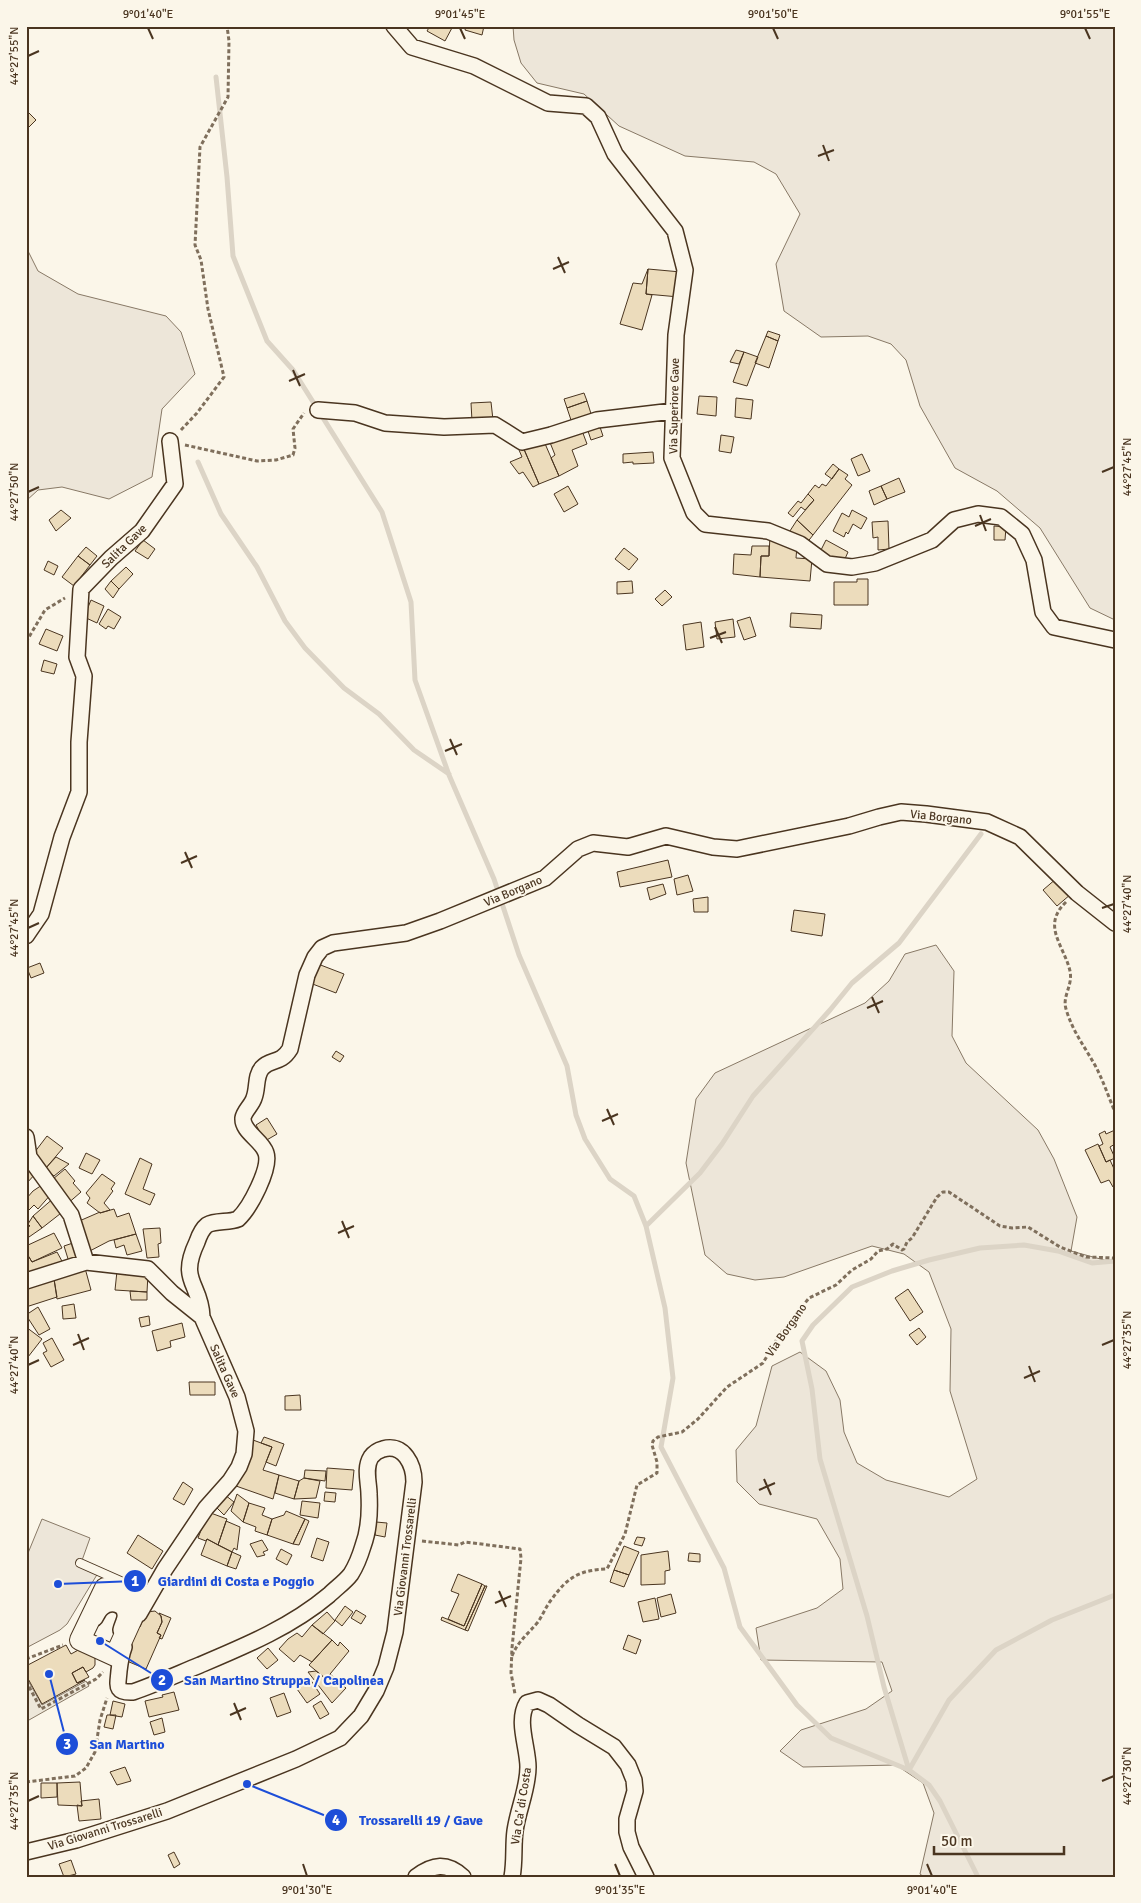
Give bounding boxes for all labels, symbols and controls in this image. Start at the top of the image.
text: 9°01'40"E [123,7,174,22]
text: 9°01'45"E [435,7,486,22]
text: 9°01'50"E [748,7,799,22]
text: 9°01'55"E [1060,7,1111,22]
text: 44°27'55"N [7,27,22,85]
street label: Via Superiore Gave [666,358,683,454]
text: 44°27'45"N [1120,438,1135,496]
text: 44°27'50"N [7,463,22,521]
street label: Salita Gave [99,521,150,572]
street label: Via Borgano [909,807,973,828]
street label: Via Borgano [482,872,545,910]
text: 44°27'40"N [1120,875,1135,933]
text: 44°27'45"N [7,899,22,957]
street label: Via Borgano [763,1301,810,1360]
text: 44°27'35"N [1120,1311,1135,1369]
text: 44°27'40"N [7,1336,22,1394]
street label: Salita Gave [206,1342,243,1400]
street label: Via Giovanni Trossarelli [391,1497,420,1617]
callout: Giardini di Costa e Poggio [123,1566,324,1595]
text: 1 [131,1572,139,1590]
text: Giardini di Costa e Poggio [158,1573,314,1590]
callout: San Martino Struppa / Capolinea [149,1666,394,1695]
text: 2 [158,1671,166,1689]
text: San Martino Struppa / Capolinea [184,1672,384,1689]
callout: San Martino [54,1729,174,1758]
text: 3 [63,1735,71,1753]
text: San Martino [89,1736,165,1753]
text: 44°27'30"N [1120,1747,1135,1805]
street label: Via Ca' di Costa [508,1766,535,1846]
text: 44°27'35"N [7,1772,22,1830]
street label: Via Giovanni Trossarelli [46,1805,164,1854]
callout: Trossarelli 19 / Gave [324,1806,493,1835]
text: 4 [332,1811,340,1829]
text: Trossarelli 19 / Gave [359,1812,483,1829]
scale bar [934,1823,1064,1855]
text: 50 m [941,1832,972,1850]
text: 9°01'30"E [282,1883,333,1898]
text: 9°01'35"E [595,1883,646,1898]
text: 9°01'40"E [907,1883,958,1898]

